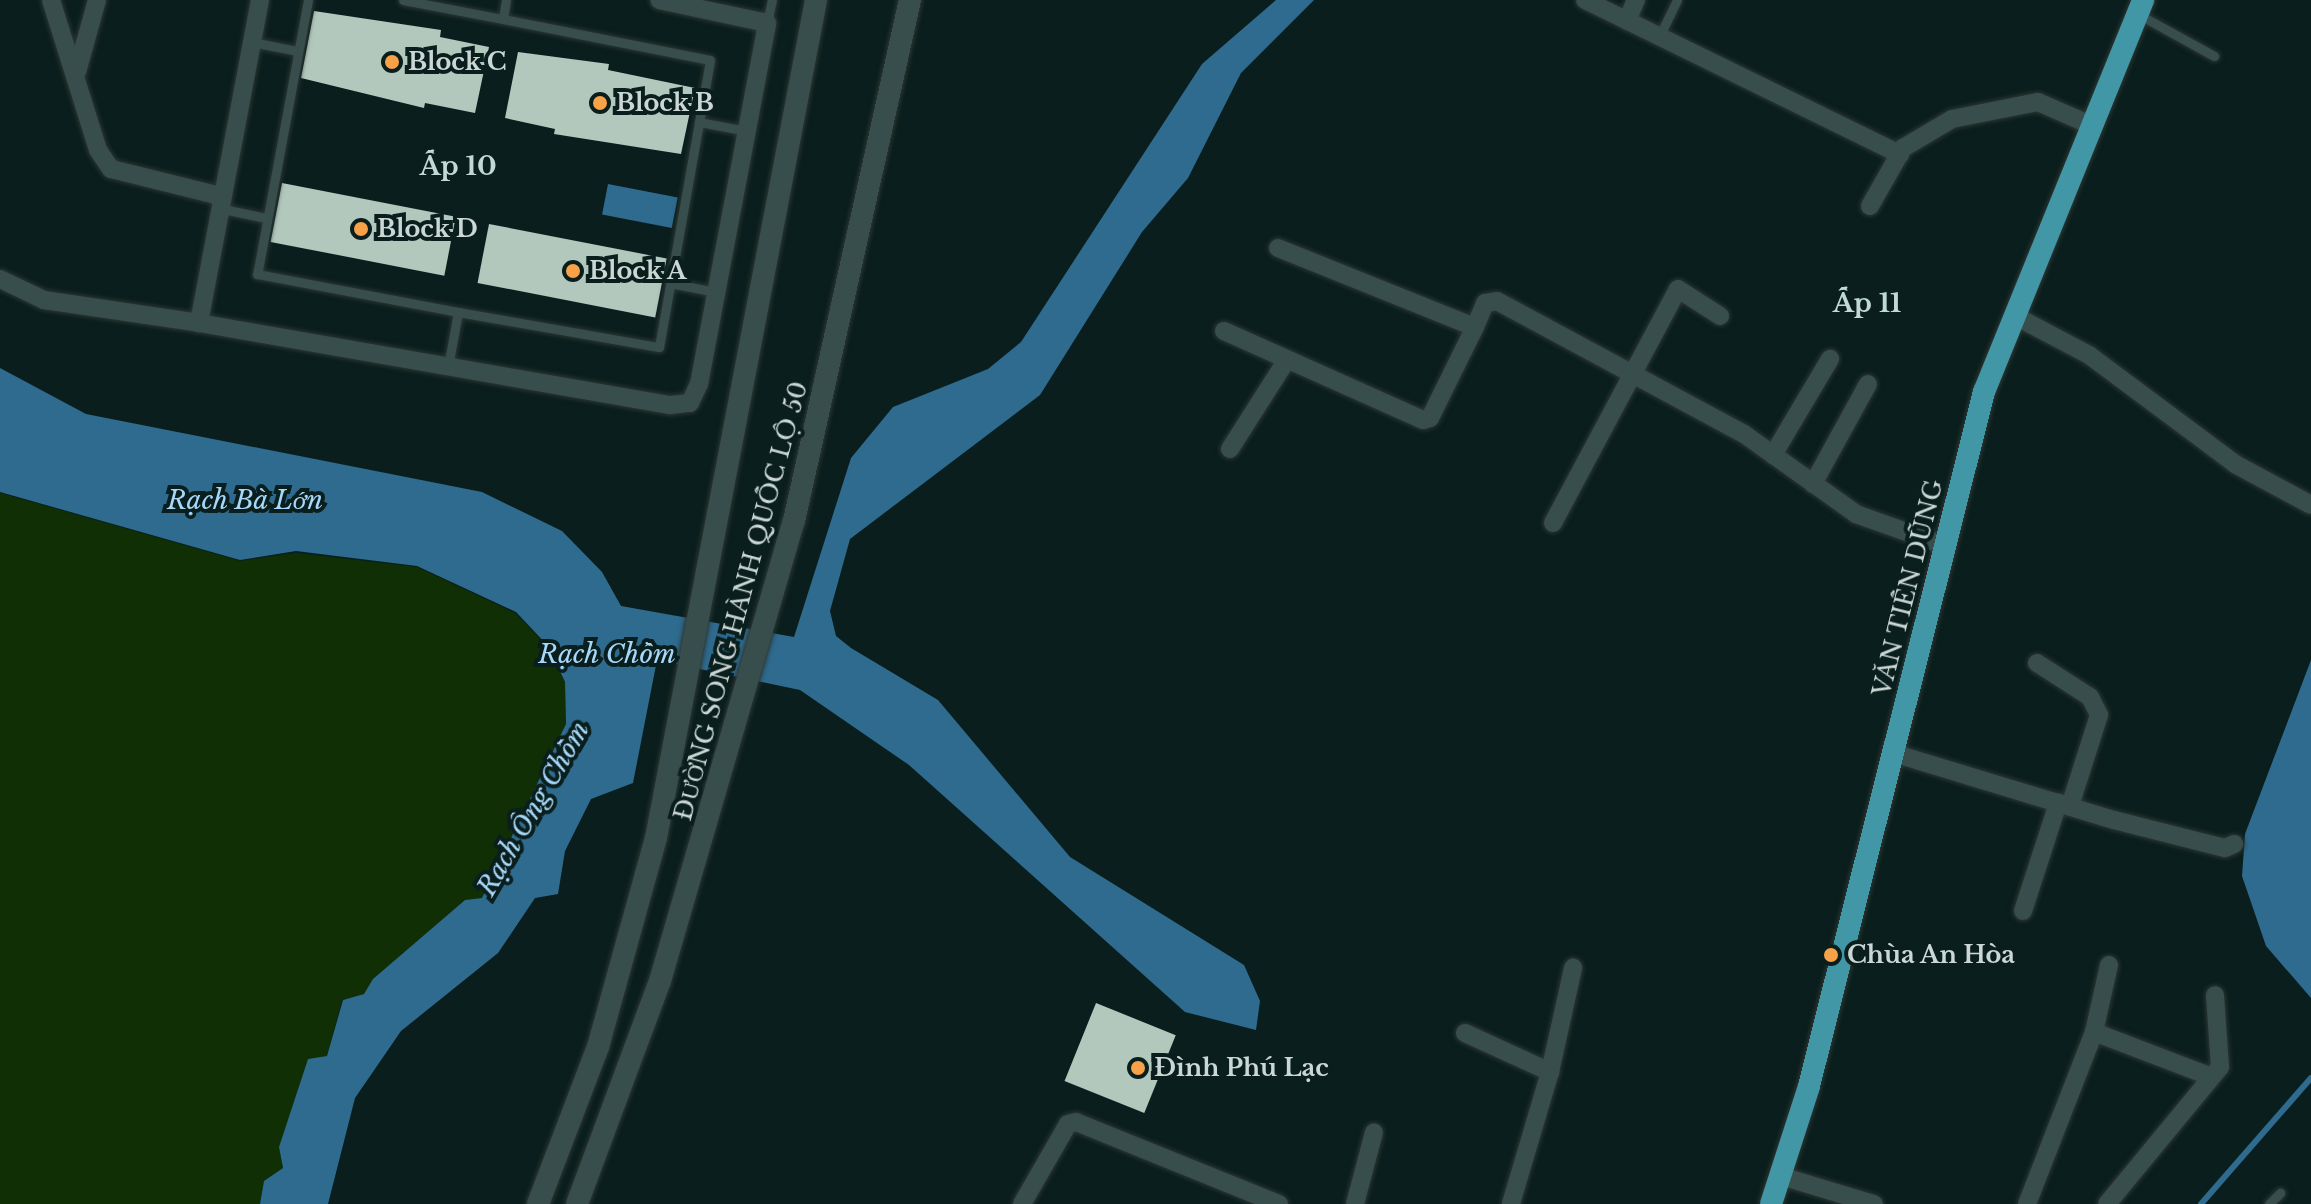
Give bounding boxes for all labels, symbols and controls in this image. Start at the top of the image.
place label: Block C [408,48,507,76]
marker: Block C [383,53,401,71]
place label: Block B [616,89,714,117]
marker: Block B [591,94,609,112]
district label: Ấp 10 [419,151,497,183]
place label: Block D [377,215,478,243]
marker: Block D [352,220,370,238]
place label: Block A [589,257,688,285]
marker: Block A [564,262,582,280]
district label: Ấp 11 [1833,288,1901,320]
street label: ĐƯỜNG SONG HÀNH QUỐC LỘ 50 [668,378,814,824]
street label: VĂN TIẾN DŨNG [1867,476,1949,700]
water label: Rạch Bà Lớn [166,485,324,517]
water label: Rạch Chồm [538,639,676,671]
water label: Rạch Ông Chồm [471,716,597,902]
place label: Chùa An Hòa [1847,941,2016,969]
marker: Chùa An Hòa [1822,946,1840,964]
place label: Đình Phú Lạc [1154,1054,1329,1082]
marker: Đình Phú Lạc [1129,1059,1147,1077]

